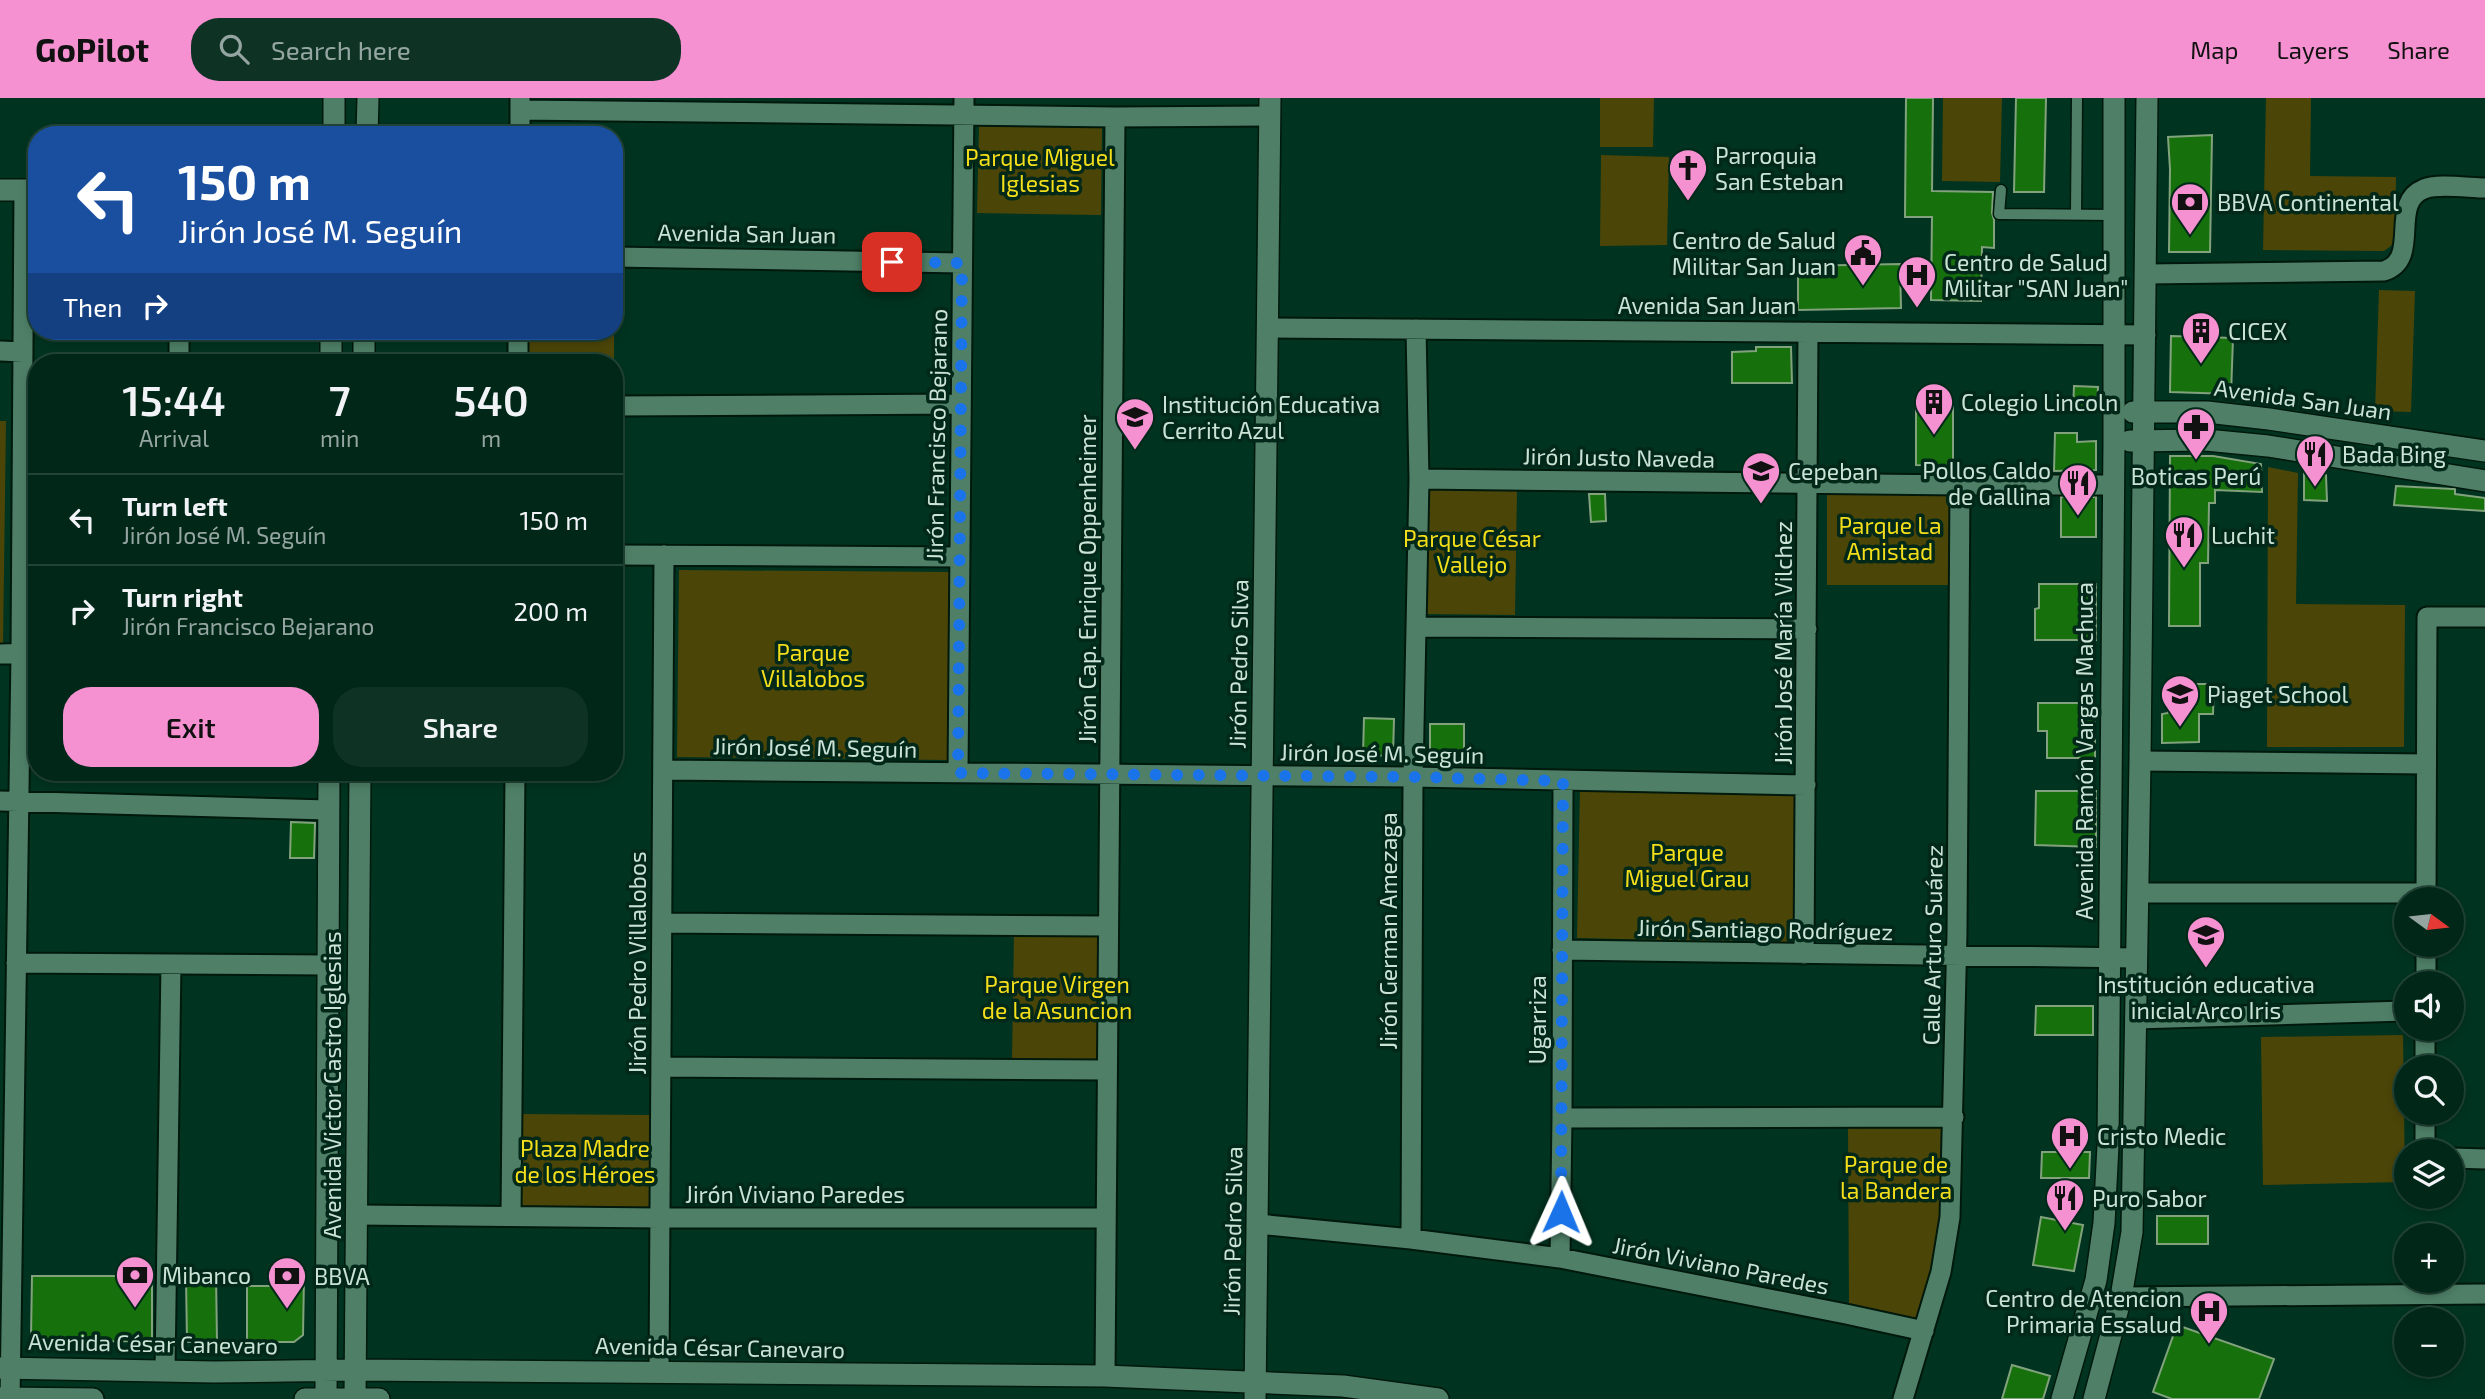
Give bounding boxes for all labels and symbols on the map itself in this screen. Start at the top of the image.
place label: Parroquia San Esteban [1715,141,1844,195]
park label: Parque Miguel Iglesias [965,143,1115,197]
church icon: Parroquia San Esteban [1667,147,1709,202]
bank icon: BBVA Continental [2169,181,2211,236]
place label: BBVA Continental [2217,188,2399,216]
street label: Avenida San Juan [657,217,837,249]
place label: Centro de Salud Militar San Juan [1672,226,1836,280]
pin [862,232,922,292]
public building icon: Centro de Salud Militar San Juan [1842,232,1884,287]
place label: Centro de Salud Militar "SAN Juan" [1944,248,2128,302]
hospital icon: Centro de Salud Militar "SAN Juan" [1896,254,1938,309]
street label: Avenida San Juan [1618,291,1796,319]
street label: Jirón Francisco Bejarano [920,309,952,561]
building icon: CICEX [2180,310,2222,365]
place label: CICEX [2228,317,2287,345]
street label: Avenida San Juan [2213,373,2393,425]
building icon: Colegio Lincoln [1913,381,1955,436]
place label: Colegio Lincoln [1961,388,2118,416]
place label: Institución Educativa Cerrito Azul [1162,390,1380,444]
school or university icon: Institución Educativa Cerrito Azul [1114,396,1156,451]
pharmacy icon: Boticas Perú [2175,406,2217,461]
street label: Jirón Cap. Enrique Oppenheimer [1073,414,1101,744]
restaurant icon: Bada Bing [2294,433,2336,488]
place label: Bada Bing [2342,440,2446,468]
street label: Jirón Justo Naveda [1523,441,1715,473]
school or university icon: Cepeban [1740,450,1782,505]
place label: Pollos Caldo de Gallina [1922,456,2051,510]
place label: Cepeban [1788,457,1878,485]
restaurant icon: Pollos Caldo de Gallina [2057,462,2099,517]
place label: Boticas Perú [2131,462,2261,490]
park label: Parque La Amistad [1838,511,1942,565]
restaurant icon: Luchit [2163,514,2205,569]
street label: Jirón José María Vilchez [1769,521,1797,765]
place label: Luchit [2211,521,2275,549]
park label: Parque César Vallejo [1403,524,1541,578]
street label: Jirón Pedro Silva [1223,579,1253,749]
street label: Avenida Ramón Vargas Machuca [2070,582,2098,920]
park label: Parque Villalobos [761,638,865,692]
school or university icon: Piaget School [2159,673,2201,728]
place label: Piaget School [2207,680,2349,708]
street label: Jirón José M. Seguín [713,731,917,763]
street label: Jirón José M. Seguín [1280,737,1484,769]
street label: Jirón German Amezaga [1374,812,1402,1050]
park label: Parque Miguel Grau [1625,838,1749,892]
street label: Calle Arturo Suárez [1916,845,1948,1045]
street label: Jirón Pedro Villalobos [623,851,651,1075]
north arrow [2394,887,2464,957]
street label: Jirón Santiago Rodríguez [1637,913,1893,945]
school or university icon: Institución educativa inicial Arco Iris [2185,914,2227,969]
street label: Avenida Victor Castro Iglesias [318,931,346,1239]
park label: Parque Virgen de la Asuncion [982,970,1132,1024]
place label: Institución educativa inicial Arco Iris [2097,970,2315,1024]
street label: Ugarriza [1523,975,1551,1065]
hospital icon: Cristo Medic [2049,1115,2091,1170]
place label: Cristo Medic [2097,1122,2226,1150]
park label: Plaza Madre de los Héroes [514,1134,656,1188]
street label: Jirón Pedro Silva [1217,1146,1247,1316]
park label: Parque de la Bandera [1840,1150,1952,1204]
position arrow [1524,1175,1598,1249]
restaurant icon: Puro Sabor [2044,1177,2086,1232]
street label: Jirón Viviano Paredes [685,1180,905,1208]
place label: Puro Sabor [2092,1184,2207,1212]
street label: Jirón Viviano Paredes [1610,1230,1832,1300]
bank icon: Mibanco [114,1254,156,1309]
bank icon: BBVA [266,1255,308,1310]
place label: Mibanco [162,1261,251,1289]
place label: BBVA [314,1262,371,1290]
place label: Centro de Atencion Primaria Essalud [1985,1284,2182,1338]
hospital icon: Centro de Atencion Primaria Essalud [2188,1290,2230,1345]
street label: Avenida César Canevaro [28,1327,278,1359]
street label: Avenida César Canevaro [595,1331,845,1363]

